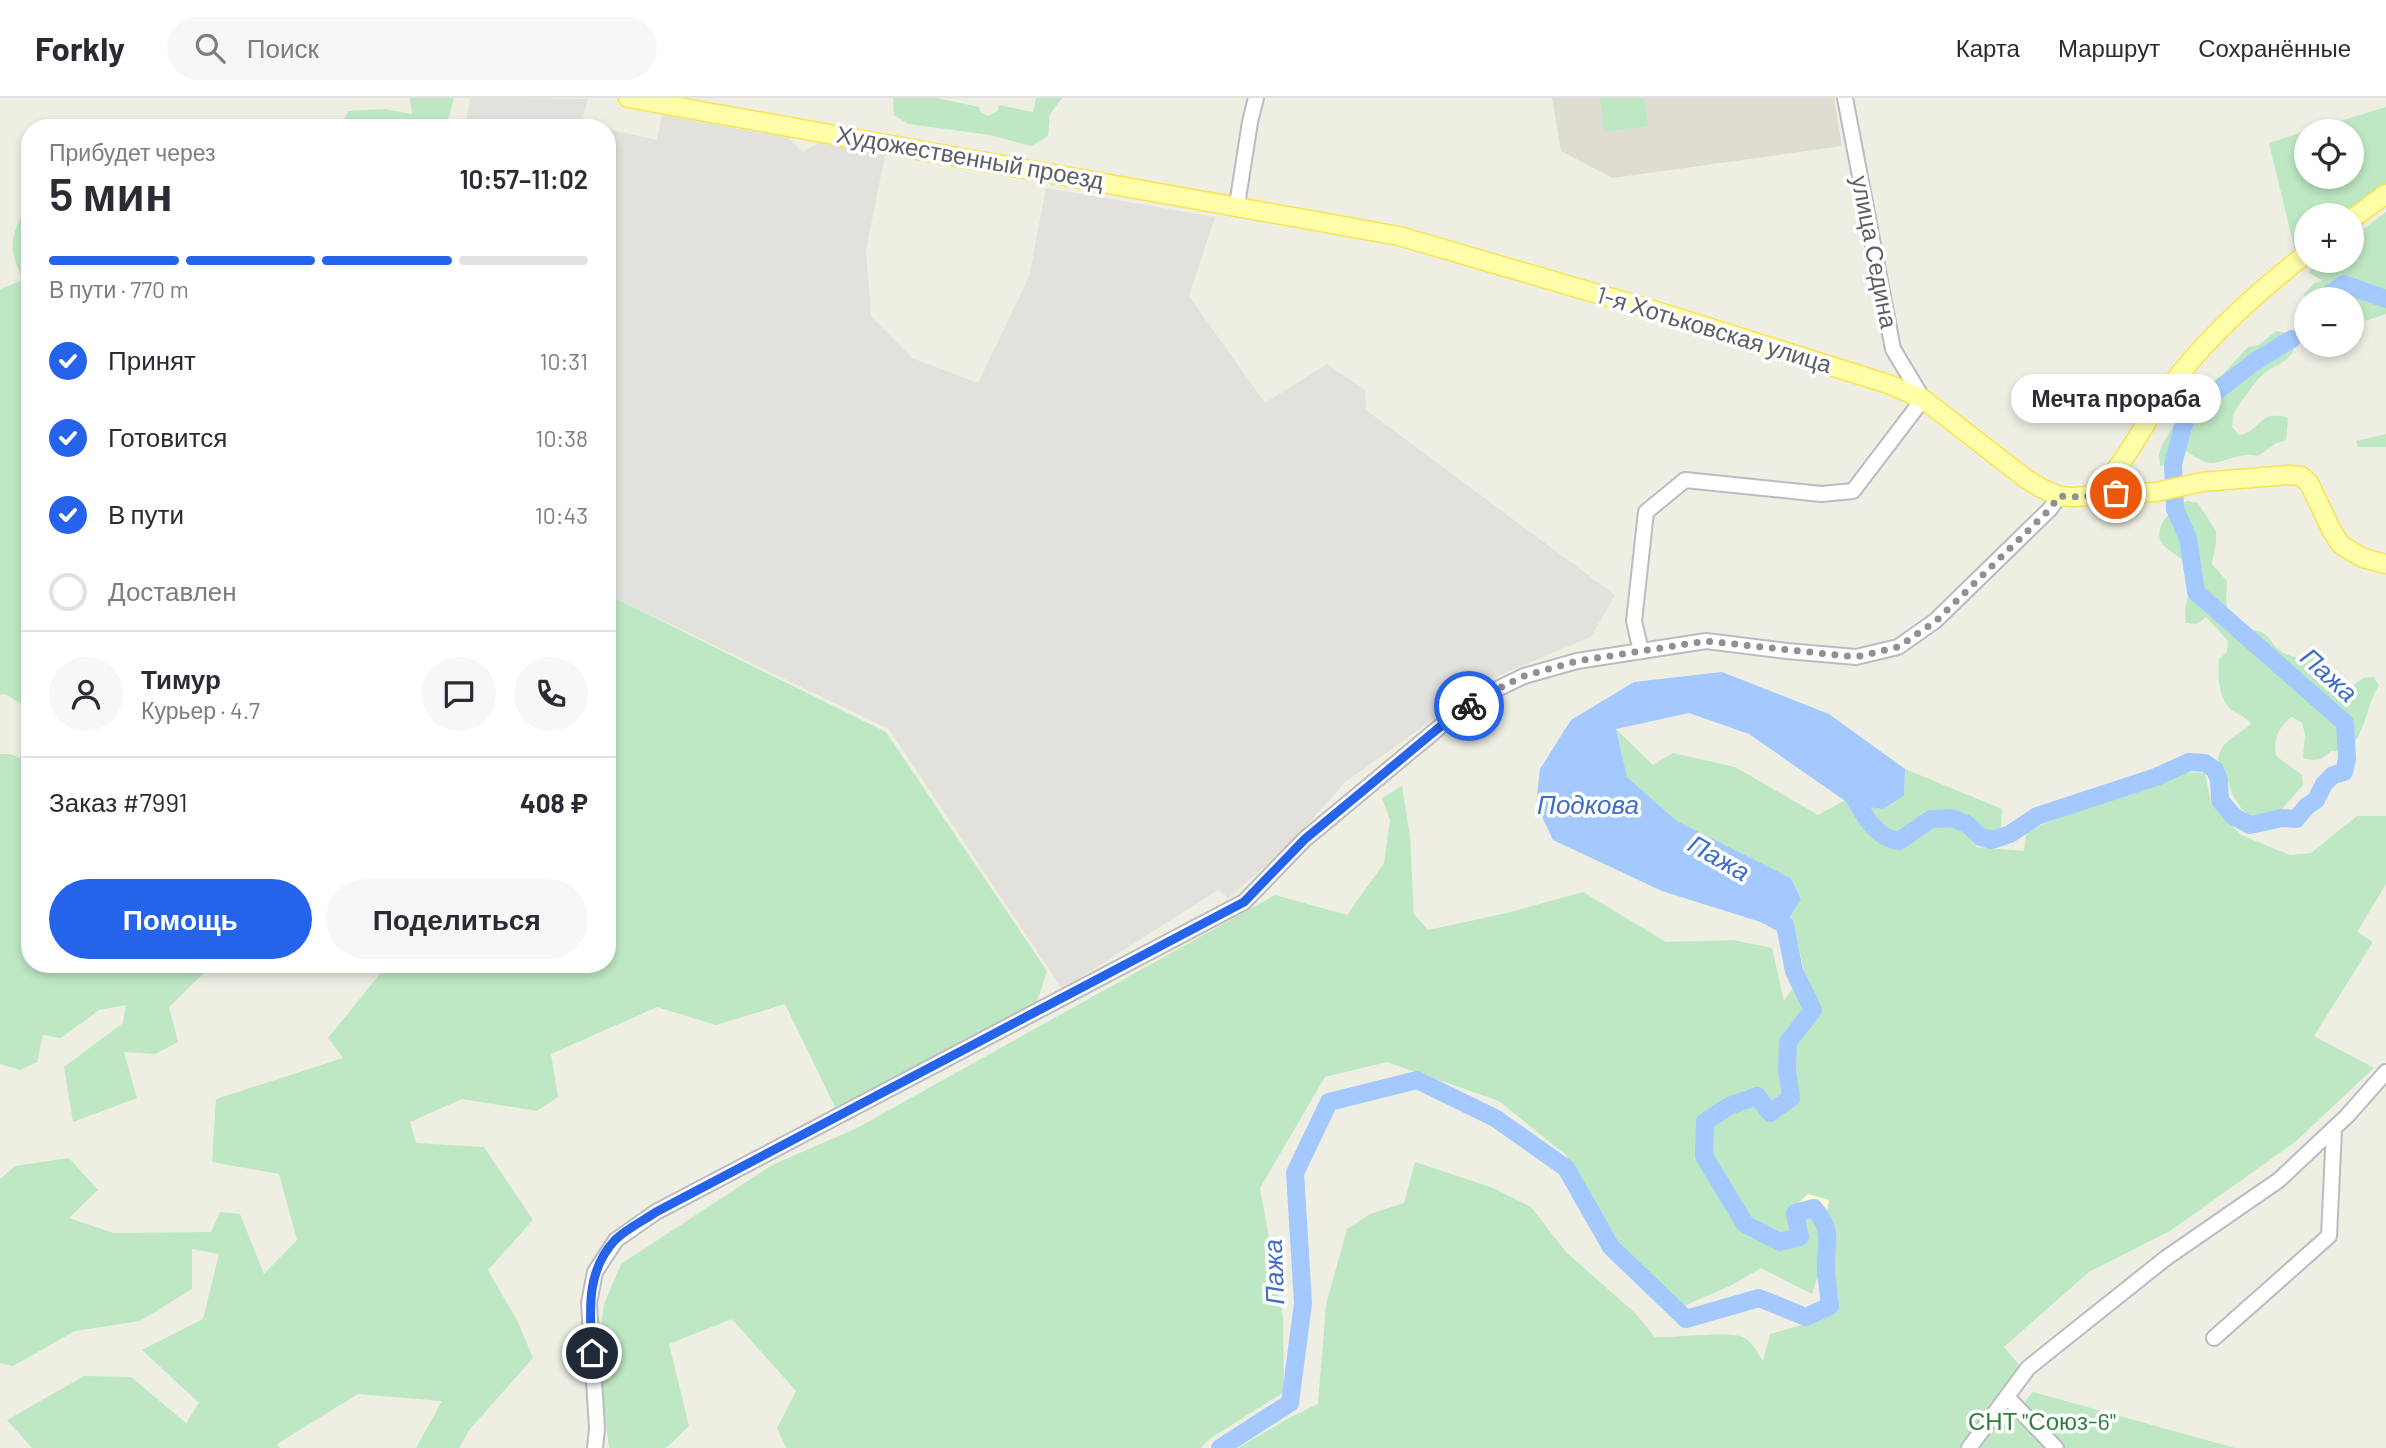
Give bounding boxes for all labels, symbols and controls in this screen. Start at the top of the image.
search box [167,17,657,80]
text: Forkly [35,28,125,68]
icon: search [191,29,229,67]
text: Поиск [247,32,319,63]
text: Карта [1956,33,2020,62]
text: Маршрут [2058,33,2160,62]
text: Сохранённые [2198,33,2351,62]
street label: Художественный проезд [834,119,1106,194]
map controls [2294,119,2364,357]
button: locate [2294,119,2364,189]
text: Прибудет через [49,138,216,166]
text: 10:57–11:02 [459,163,588,194]
text: 5 мин [49,165,173,220]
street label: улица Седина [1846,173,1905,331]
button: + [2294,203,2364,273]
text: В пути · 770 m [49,275,189,303]
street label: 1-я Хотьковская улица [1593,279,1836,378]
button: − [2294,287,2364,357]
icon: check [49,342,87,380]
text: Принят [108,344,196,375]
text: 10:31 [539,347,588,375]
callout: Мечта прораба [2011,374,2221,423]
text: Мечта прораба [2031,384,2201,412]
icon: check [49,419,87,457]
text: Готовится [108,421,227,452]
text: 10:38 [535,424,588,452]
pin [2086,463,2146,523]
icon: bag [2097,474,2135,512]
icon: check [49,496,87,534]
text: В пути [108,498,184,529]
text: 10:43 [535,501,588,529]
text: Доставлен [108,575,237,606]
water label: Пажа [2295,640,2365,707]
button: person [49,657,123,731]
button: chat [422,657,496,731]
button: phone [514,657,588,731]
text: Тимур [141,663,221,694]
courier [1434,671,1504,741]
icon: bike [1450,687,1488,725]
text: Курьер · 4.7 [141,696,260,724]
text: Заказ #7991 [49,786,188,817]
text: 408 ₽ [520,787,588,818]
water label: Подкова [1537,788,1639,819]
water label: Пажа [1684,827,1756,887]
button: Помощь [49,879,312,959]
button: Поделиться [326,879,588,959]
water label: Пажа [1256,1239,1289,1305]
pin [562,1323,622,1383]
icon: home [573,1334,611,1372]
park label: СНТ "Союз-6" [1968,1406,2116,1435]

